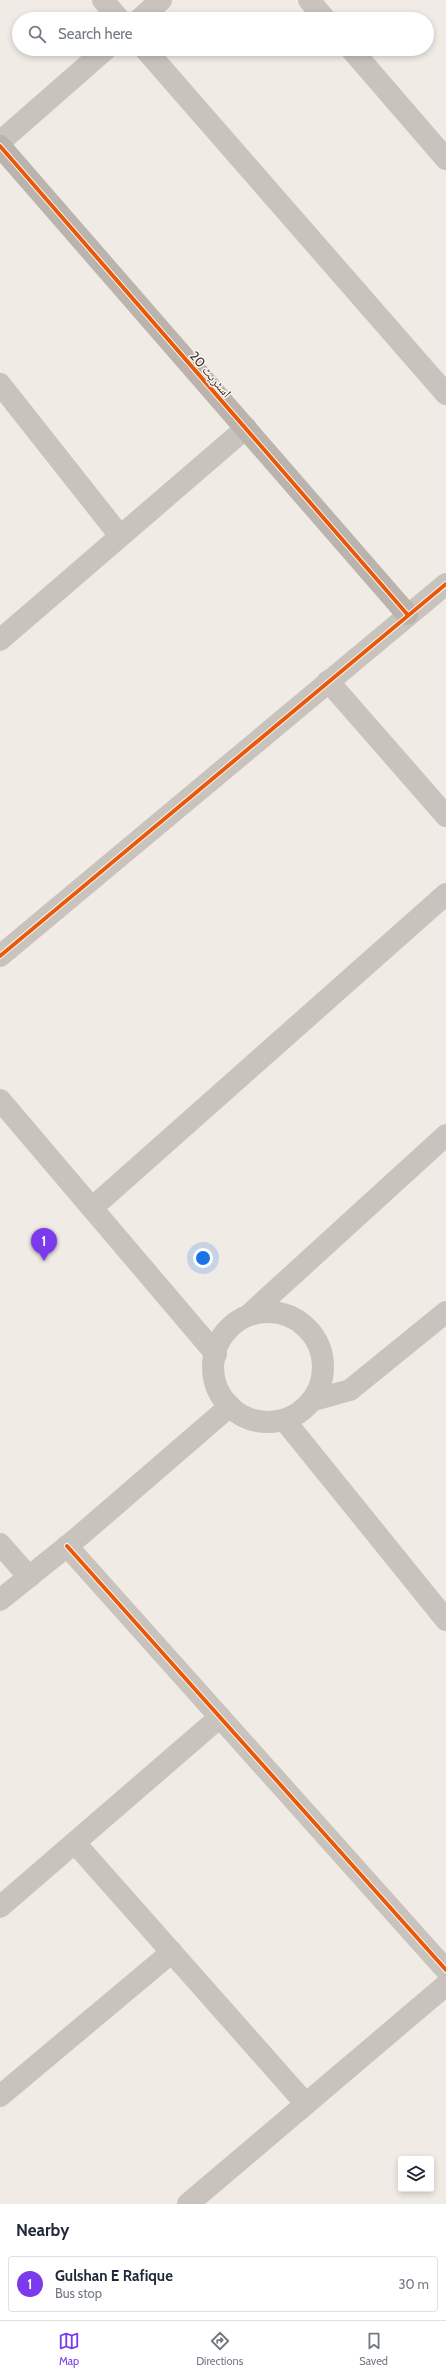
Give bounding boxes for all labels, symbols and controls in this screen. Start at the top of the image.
search box [12,12,434,56]
icon: search [26,23,48,45]
text: Search here [58,25,133,43]
street label: اسٹریٹ 20 [186,348,235,401]
pin: 1 [31,1228,57,1261]
your location [193,1248,213,1268]
map controls [398,2156,434,2192]
button: layers [398,2156,434,2192]
text: Nearby [16,2220,69,2240]
text: Gulshan E Rafique [55,2267,173,2285]
text: 1 [28,2276,32,2292]
text: 30 m [399,2276,429,2292]
text: Bus stop [55,2285,102,2301]
tab: Map [58,2330,80,2368]
tab: Directions [196,2330,243,2368]
tab: Saved [359,2330,388,2368]

